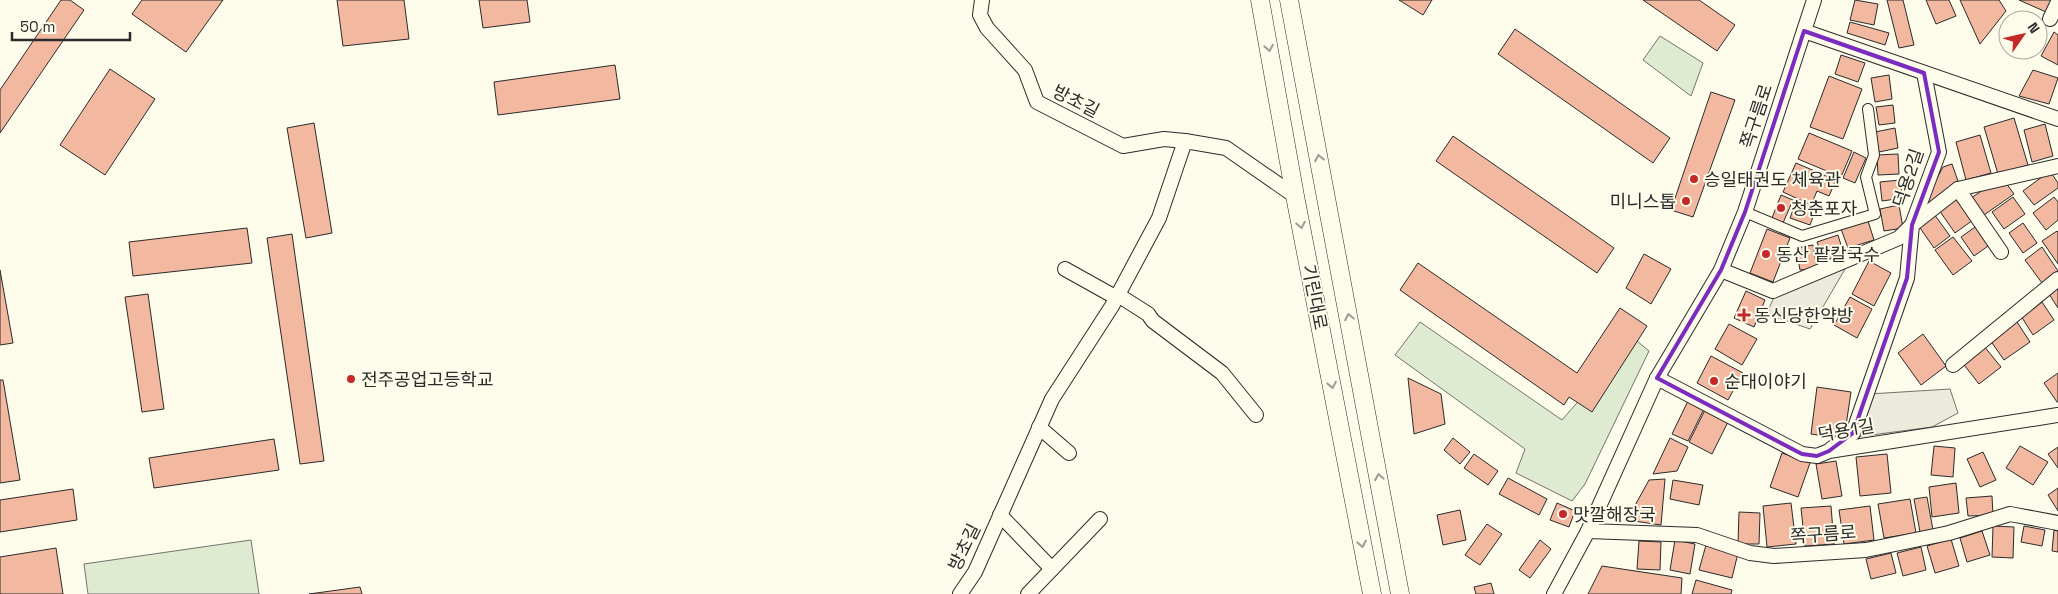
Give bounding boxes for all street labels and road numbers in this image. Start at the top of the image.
street label: 방초길 [1049,79,1103,123]
street label: 쪽구름로 [1735,81,1777,151]
street label: 덕용2길 [1888,146,1928,210]
street label: 기린대로 [1297,262,1333,332]
street label: 덕용1길 [1816,414,1876,446]
street label: 방초길 [943,520,985,574]
street label: 쪽구름로 [1789,520,1857,548]

